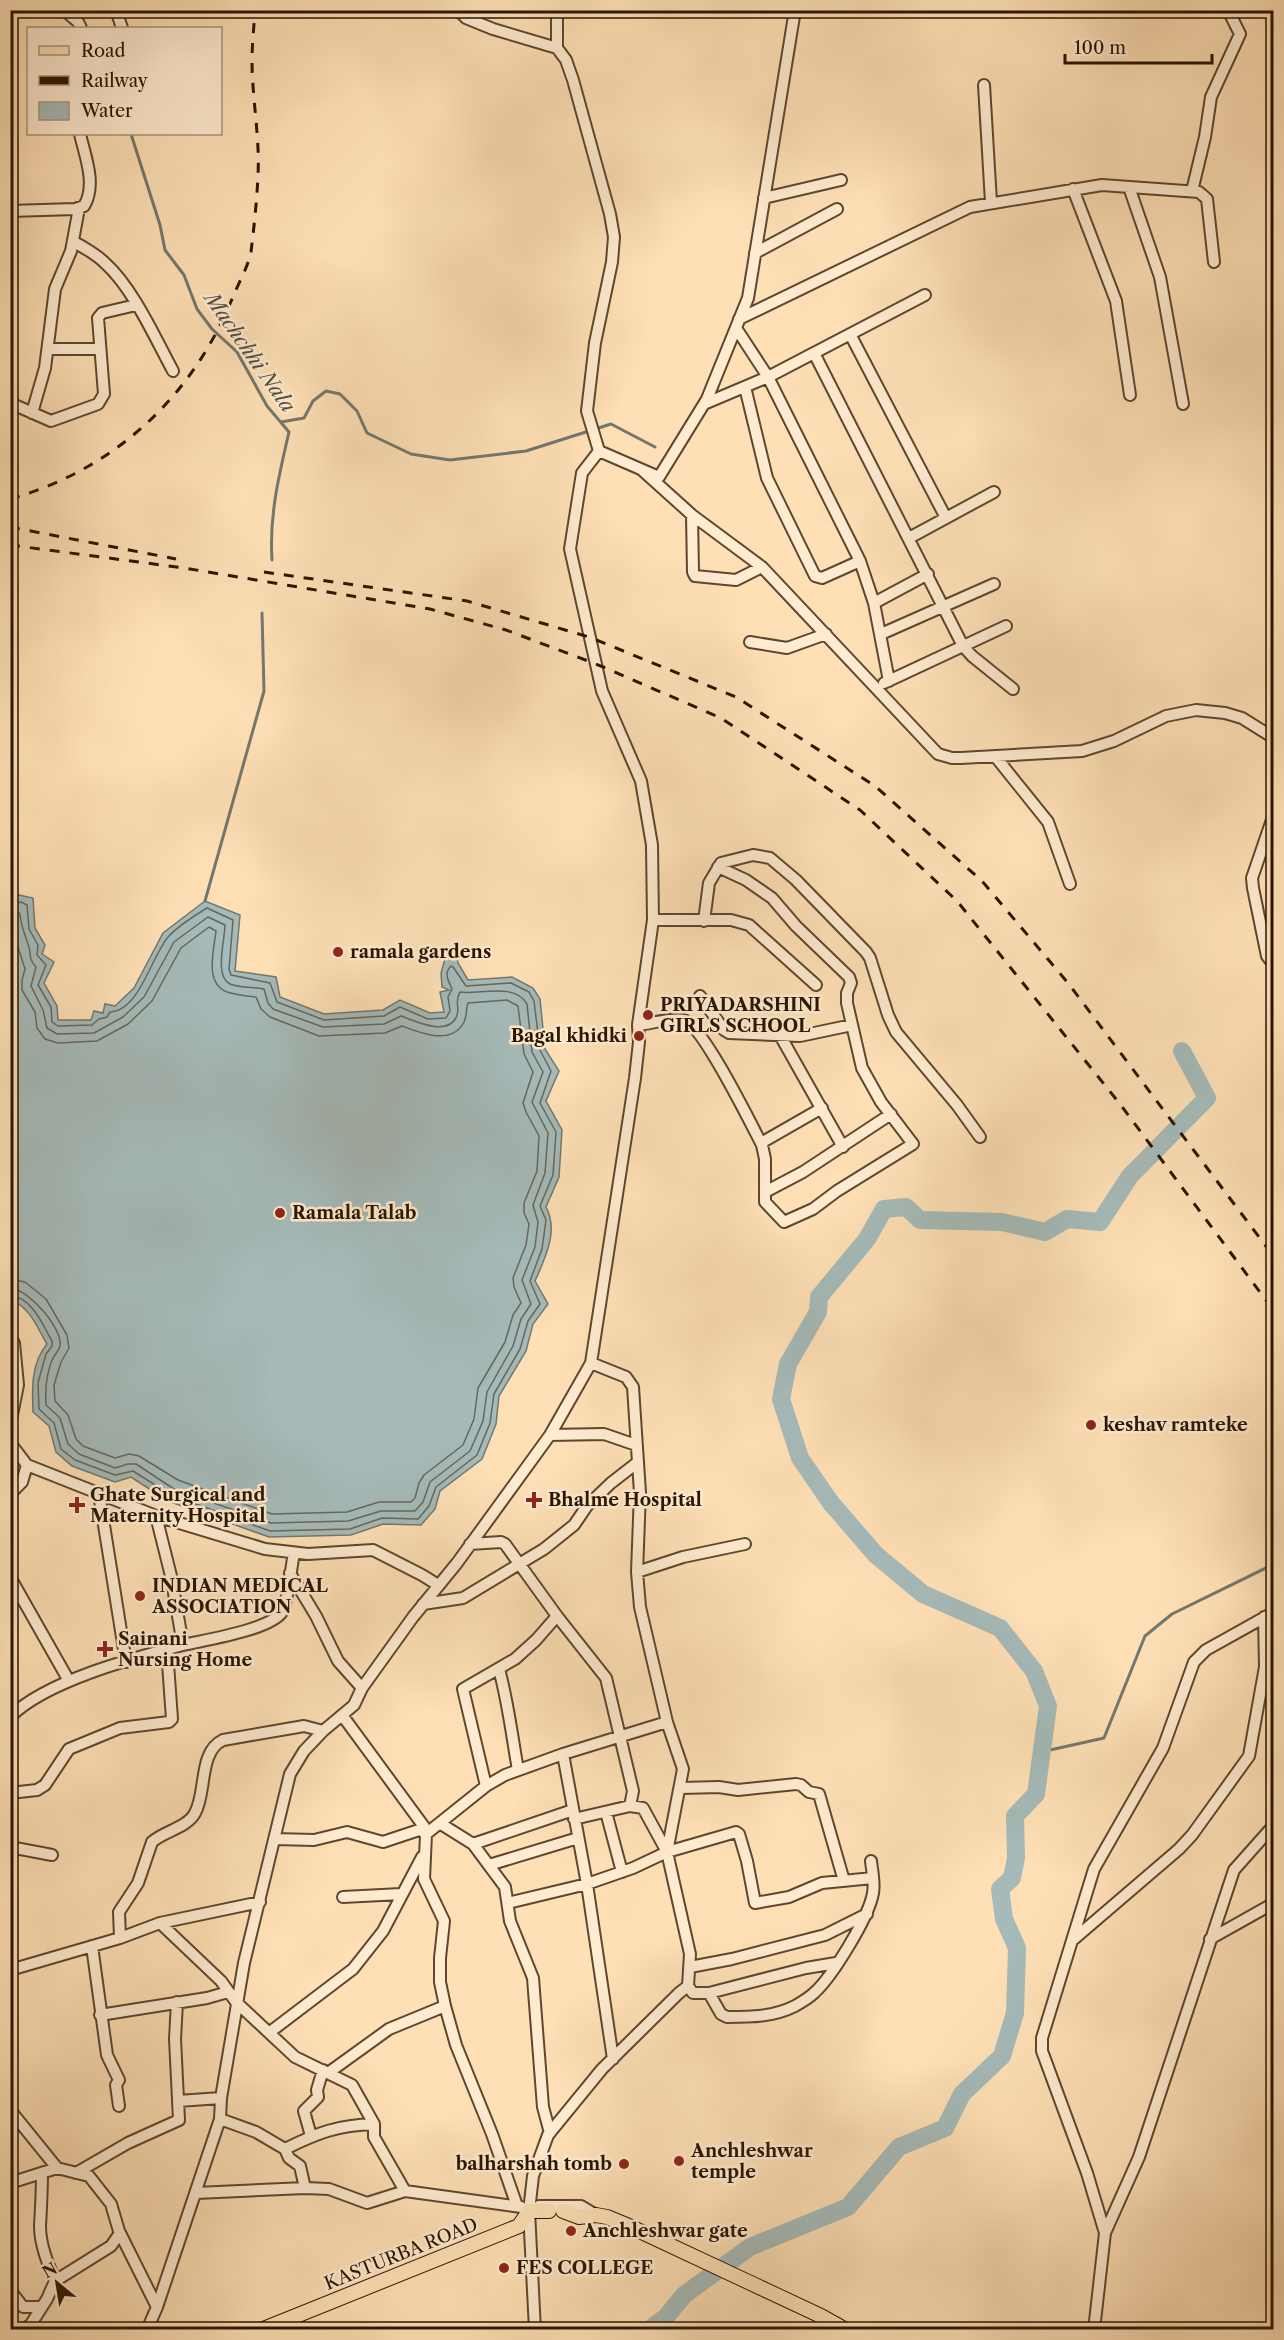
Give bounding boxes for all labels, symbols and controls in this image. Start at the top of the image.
legend [27,27,222,135]
scale bar [1065,27,1212,65]
text: 100 m [1074,37,1126,59]
text: Road [81,40,126,62]
text: Railway [81,70,149,92]
text: Water [80,100,133,122]
water label: Machchhi Nala [198,286,300,417]
place label: ramala gardens [350,941,491,963]
marker: ramala gardens [331,945,345,959]
place label: PRIYADARSHINI GIRLS SCHOOL [660,994,821,1037]
marker: PRIYADARSHINI GIRLS SCHOOL [641,1008,655,1022]
place label: Bagal khidki [511,1025,628,1047]
marker: Bagal khidki [632,1029,646,1043]
place label: Ramala Talab [292,1202,417,1224]
marker: Ramala Talab [273,1206,287,1220]
place label: keshav ramteke [1103,1414,1248,1436]
marker: keshav ramteke [1084,1418,1098,1432]
place label: Ghate Surgical and Maternity Hospital [90,1484,266,1527]
place label: Bhalme Hospital [548,1489,702,1511]
marker: Bhalme Hospital [525,1491,543,1509]
marker: Ghate Surgical and Maternity Hospital [68,1496,86,1514]
place label: INDIAN MEDICAL ASSOCIATION [151,1575,329,1618]
marker: INDIAN MEDICAL ASSOCIATION [133,1589,147,1603]
place label: Sainani Nursing Home [118,1628,252,1671]
marker: Sainani Nursing Home [96,1640,114,1658]
place label: Anchleshwar temple [690,2140,813,2183]
place label: balharshah tomb [455,2153,612,2175]
marker: Anchleshwar temple [672,2154,686,2168]
marker: balharshah tomb [617,2157,631,2171]
street label: KASTURBA ROAD [321,2213,481,2295]
place label: Anchleshwar gate [582,2220,748,2242]
marker: Anchleshwar gate [564,2224,578,2238]
north arrow [27,2253,87,2313]
place label: FES COLLEGE [516,2257,653,2279]
text: N [38,2258,61,2282]
marker: FES COLLEGE [497,2261,511,2275]

